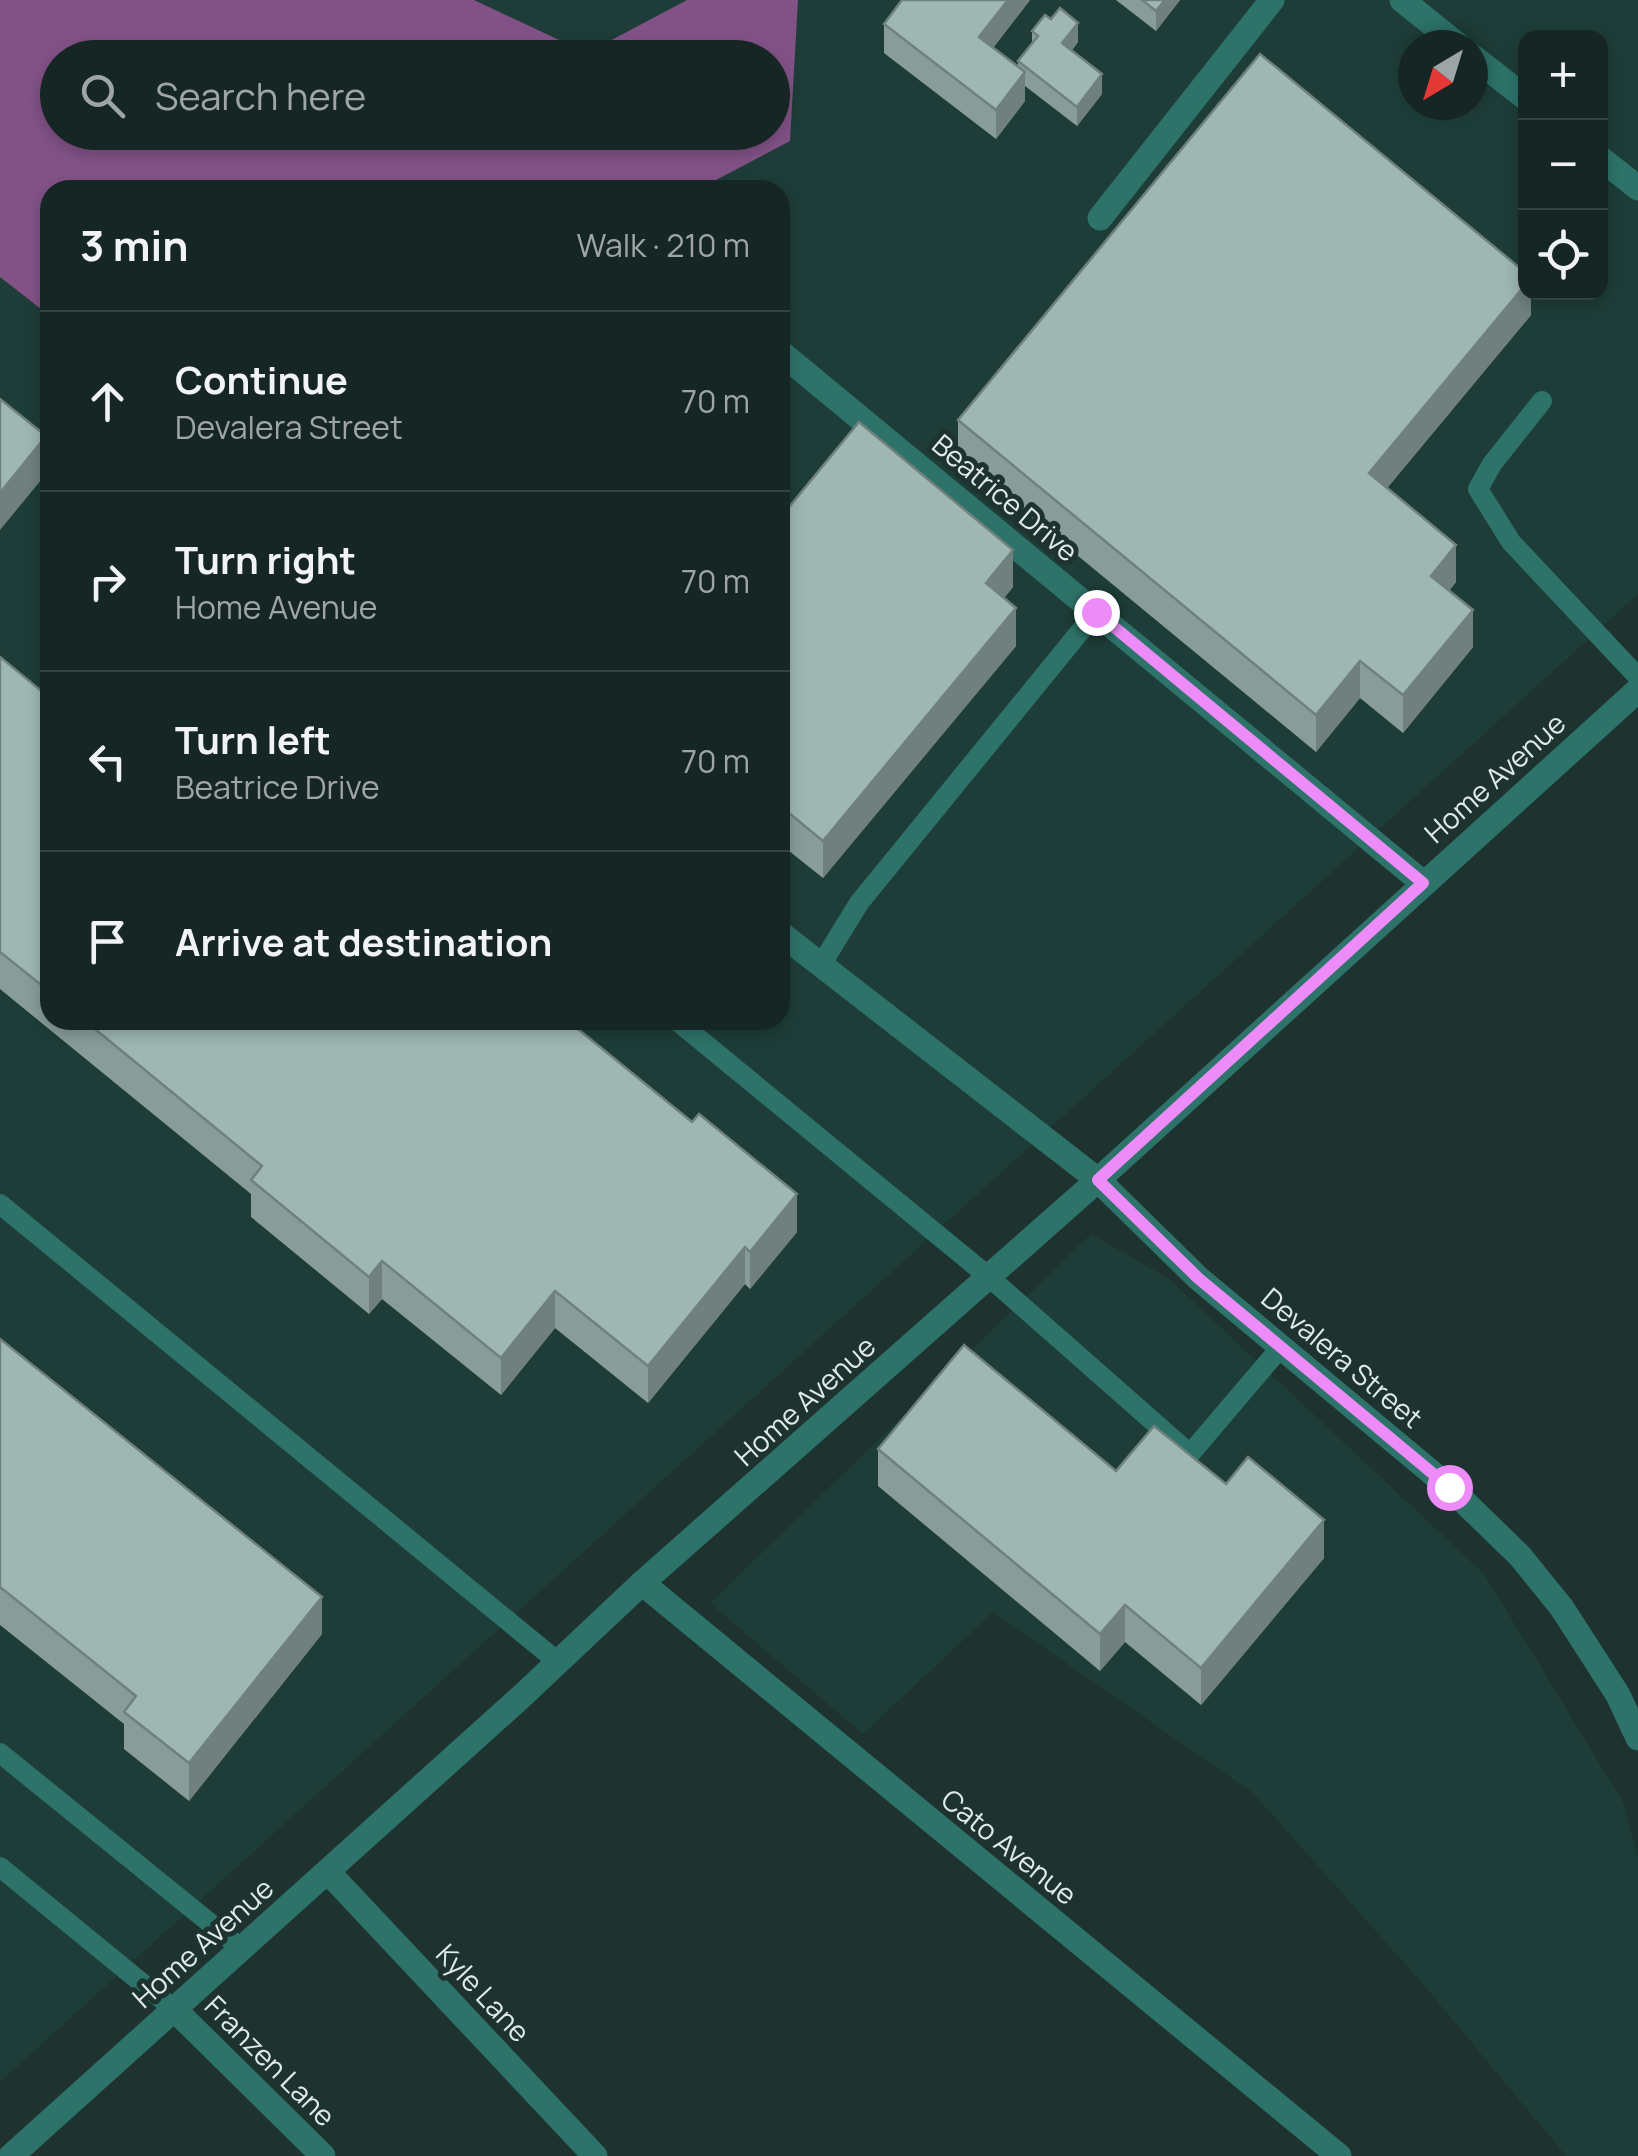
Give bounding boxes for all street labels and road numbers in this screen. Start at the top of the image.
street label: Beatrice Drive [925,425,1086,569]
street label: Home Avenue [1416,704,1573,851]
street label: Devalera Street [1254,1279,1431,1436]
street label: Home Avenue [726,1327,883,1474]
street label: Cato Avenue [934,1780,1085,1913]
street label: Home Avenue [124,1869,281,2016]
street label: Kyle Lane [428,1935,539,2050]
street label: Franzen Lane [197,1987,344,2134]

